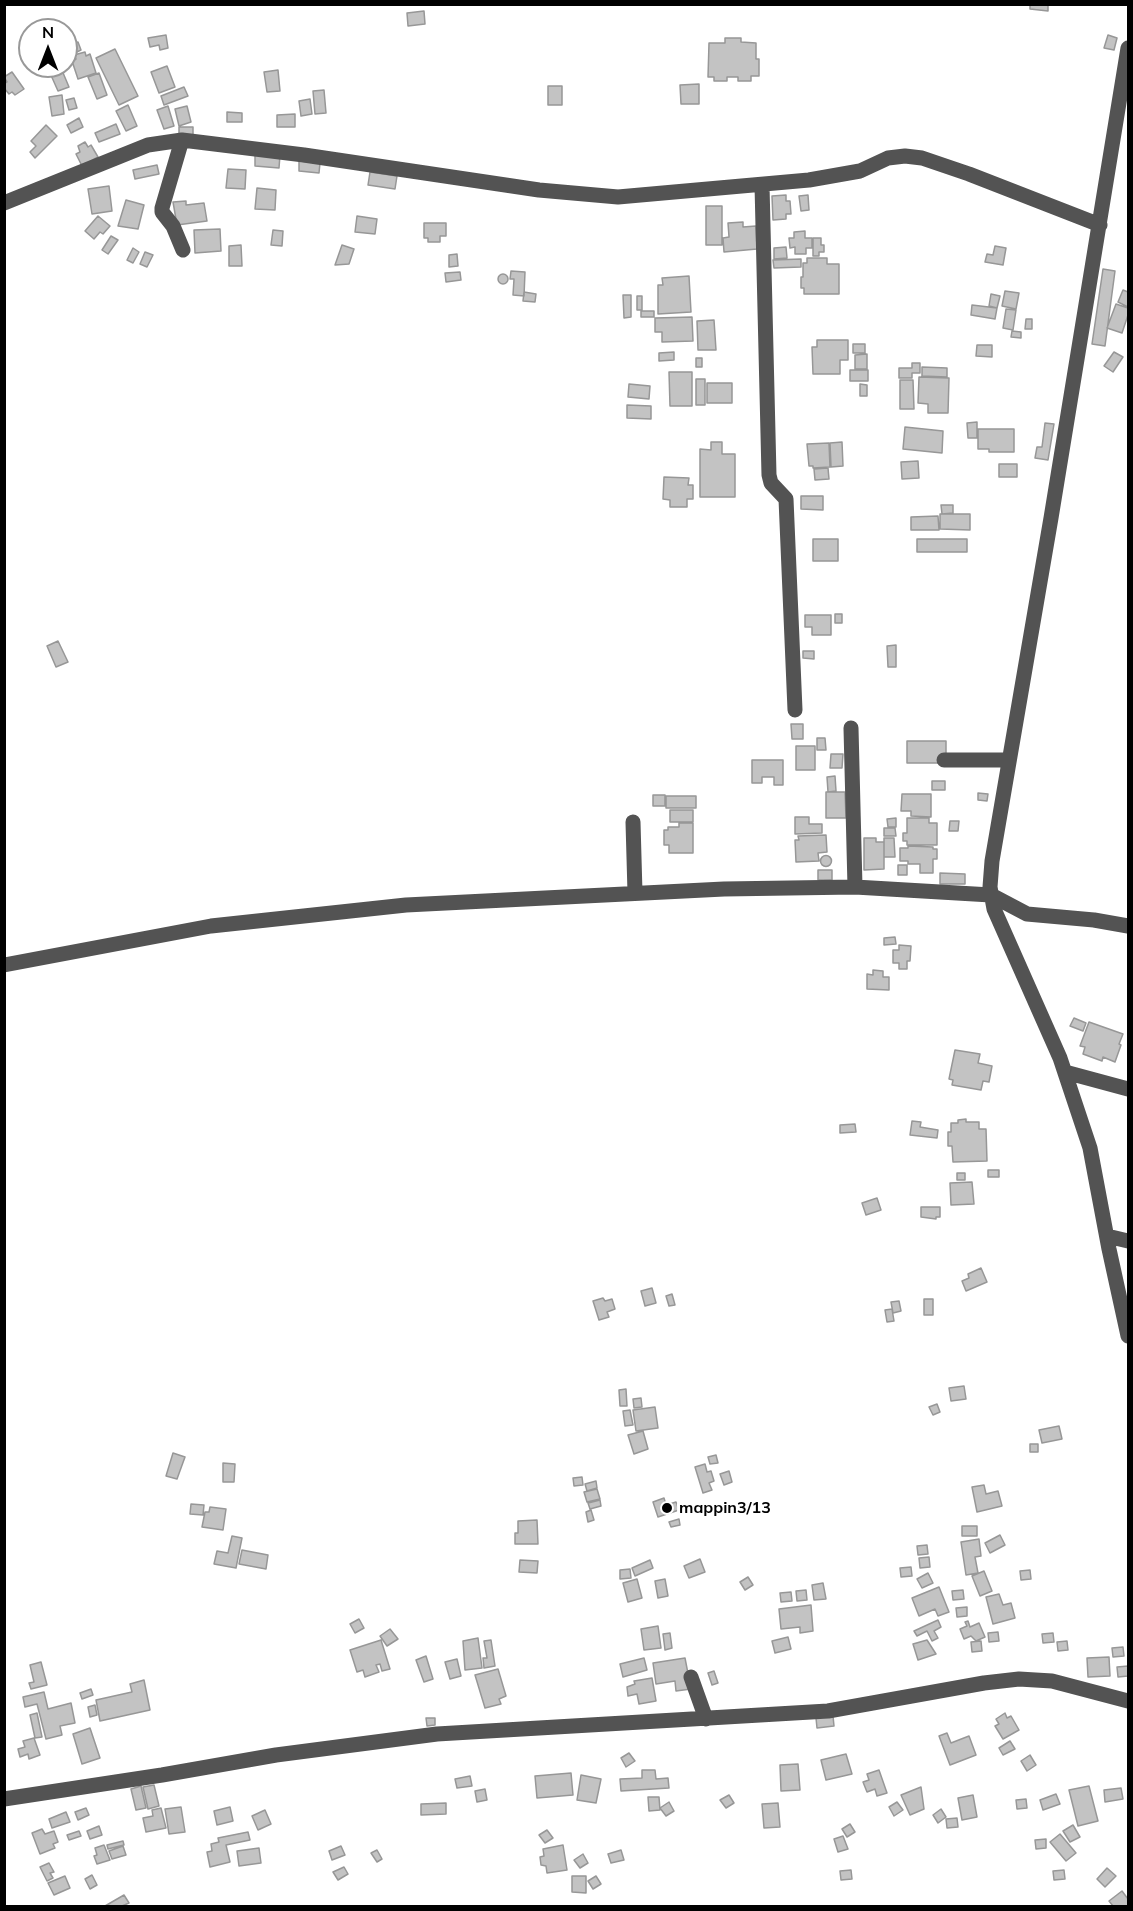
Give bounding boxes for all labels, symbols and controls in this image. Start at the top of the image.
north arrow [18,18,78,78]
text: N [42,22,54,42]
place label: mappin3/13 [679,1498,771,1518]
marker: mappin3/13 [660,1501,674,1515]

